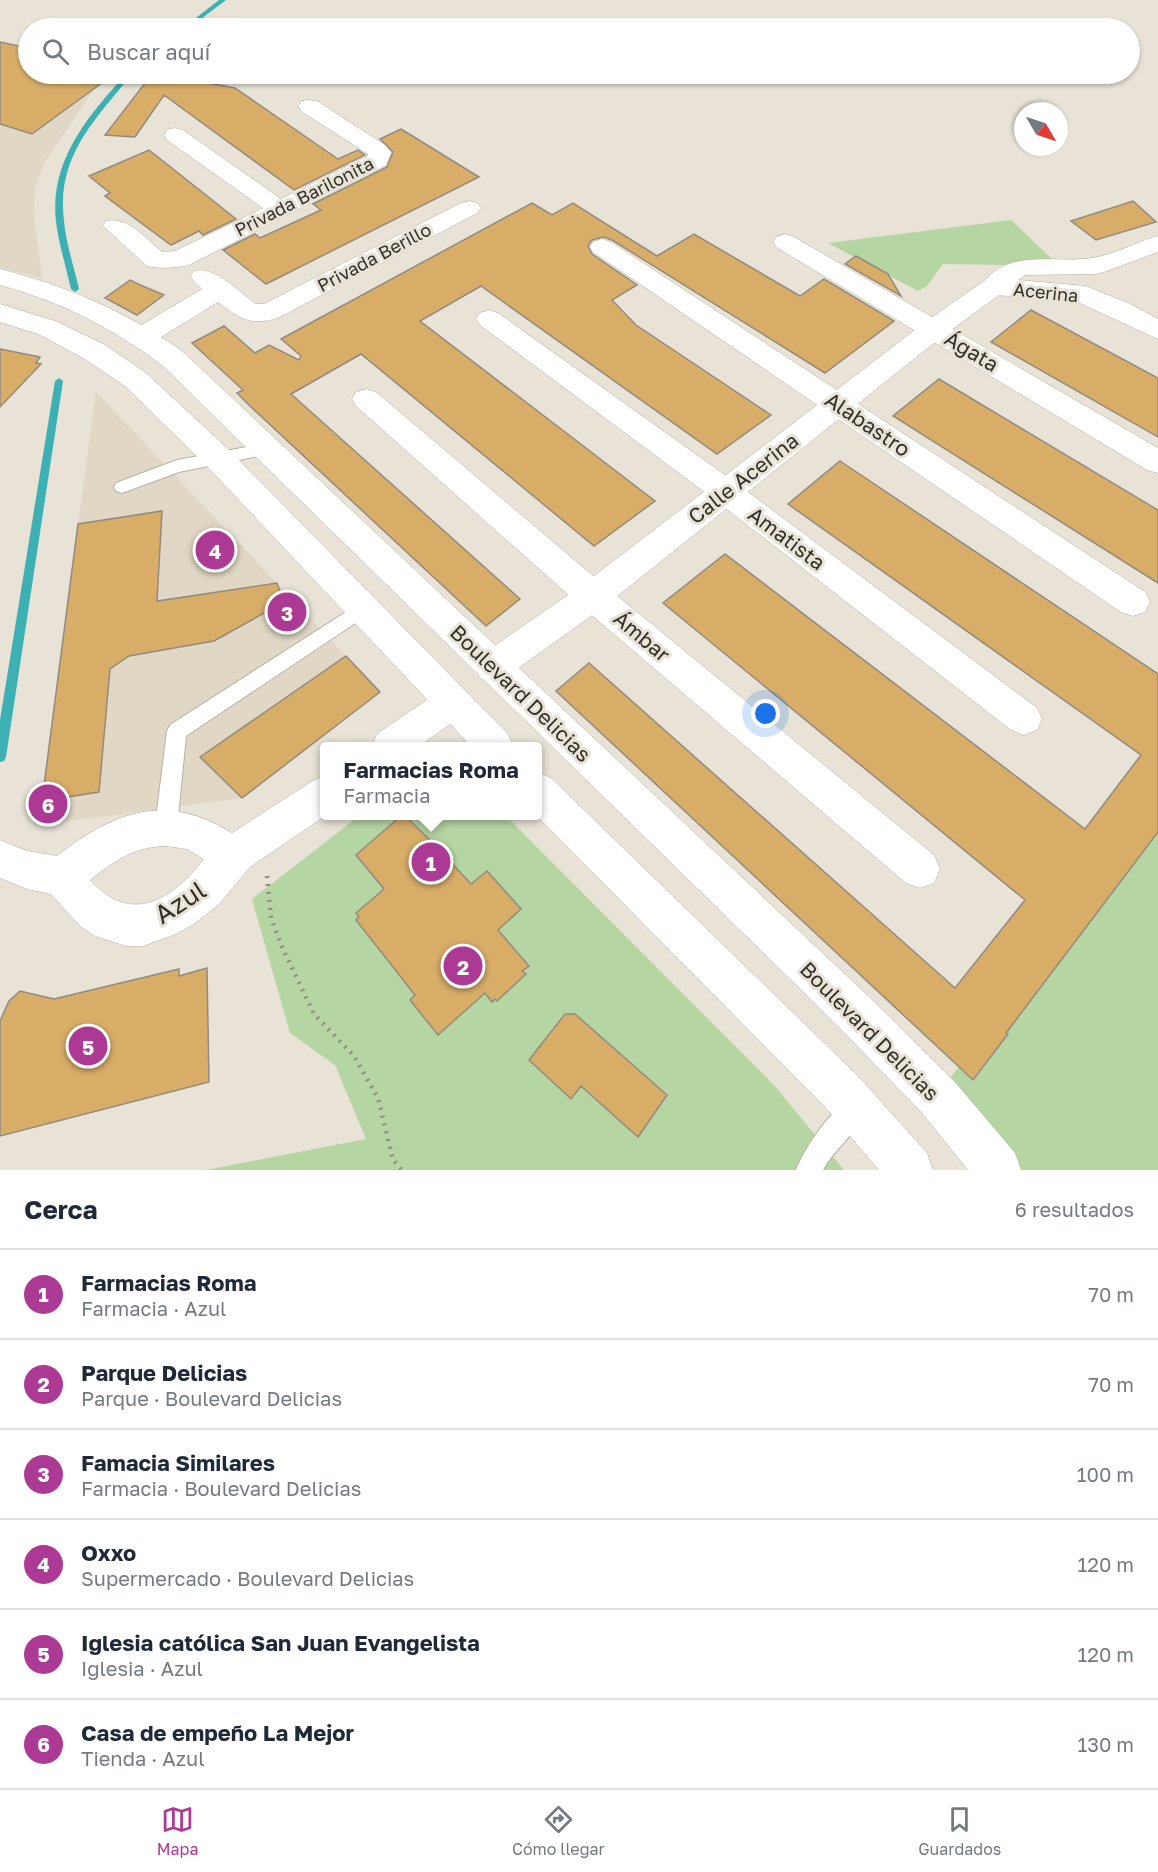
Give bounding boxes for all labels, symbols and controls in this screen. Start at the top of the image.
search box [18,18,1140,84]
icon: search [39,35,72,68]
text: Buscar aquí [87,38,210,65]
north arrow [1014,102,1068,156]
street label: Privada Barilonita [231,152,377,240]
street label: Privada Berillo [313,218,435,296]
street label: Acerina [1012,278,1080,306]
street label: Ágata [940,325,1004,377]
street label: Alabastro [820,386,916,462]
street label: Calle Acerina [683,427,803,529]
street label: Amatista [743,501,831,575]
pin: 4 [196,528,234,572]
pin: 3 [268,590,306,634]
street label: Ámbar [609,605,675,667]
street label: Boulevard Delicias [445,619,597,767]
your location [751,699,780,728]
popup [320,742,542,820]
text: Farmacias Roma [343,756,519,783]
pin: 6 [28,782,68,826]
text: Farmacia [343,783,430,807]
pin: 1 [412,840,450,884]
street label: Azul [148,874,212,930]
pin: 2 [444,944,482,988]
street label: Boulevard Delicias [795,956,945,1106]
pin: 5 [68,1024,107,1068]
text: Cerca [24,1194,98,1225]
text: 6 resultados [1015,1197,1134,1221]
text: Farmacias Roma [81,1269,256,1296]
text: 1 [38,1282,49,1306]
text: 70 m [1088,1282,1134,1306]
text: Farmacia · Azul [81,1296,226,1320]
text: Parque Delicias [81,1359,247,1386]
text: 2 [37,1372,50,1396]
text: 70 m [1088,1372,1134,1396]
text: Parque · Boulevard Delicias [81,1386,342,1410]
text: Famacia Similares [81,1449,275,1476]
text: 3 [37,1462,50,1486]
text: 100 m [1077,1462,1134,1486]
text: Farmacia · Boulevard Delicias [81,1476,361,1500]
text: Oxxo [81,1539,136,1566]
text: 4 [37,1552,50,1576]
text: 120 m [1078,1552,1134,1576]
text: Supermercado · Boulevard Delicias [81,1566,414,1590]
text: Iglesia católica San Juan Evangelista [81,1629,480,1656]
text: 5 [37,1642,50,1666]
text: 120 m [1078,1642,1134,1666]
text: Iglesia · Azul [81,1656,203,1680]
text: Casa de empeño La Mejor [81,1719,354,1746]
text: 6 [37,1732,50,1756]
text: 130 m [1078,1732,1134,1756]
text: Tienda · Azul [81,1746,205,1770]
tab: Mapa [157,1803,198,1859]
tab: Cómo llegar [512,1803,605,1859]
tab: Guardados [918,1803,1001,1859]

